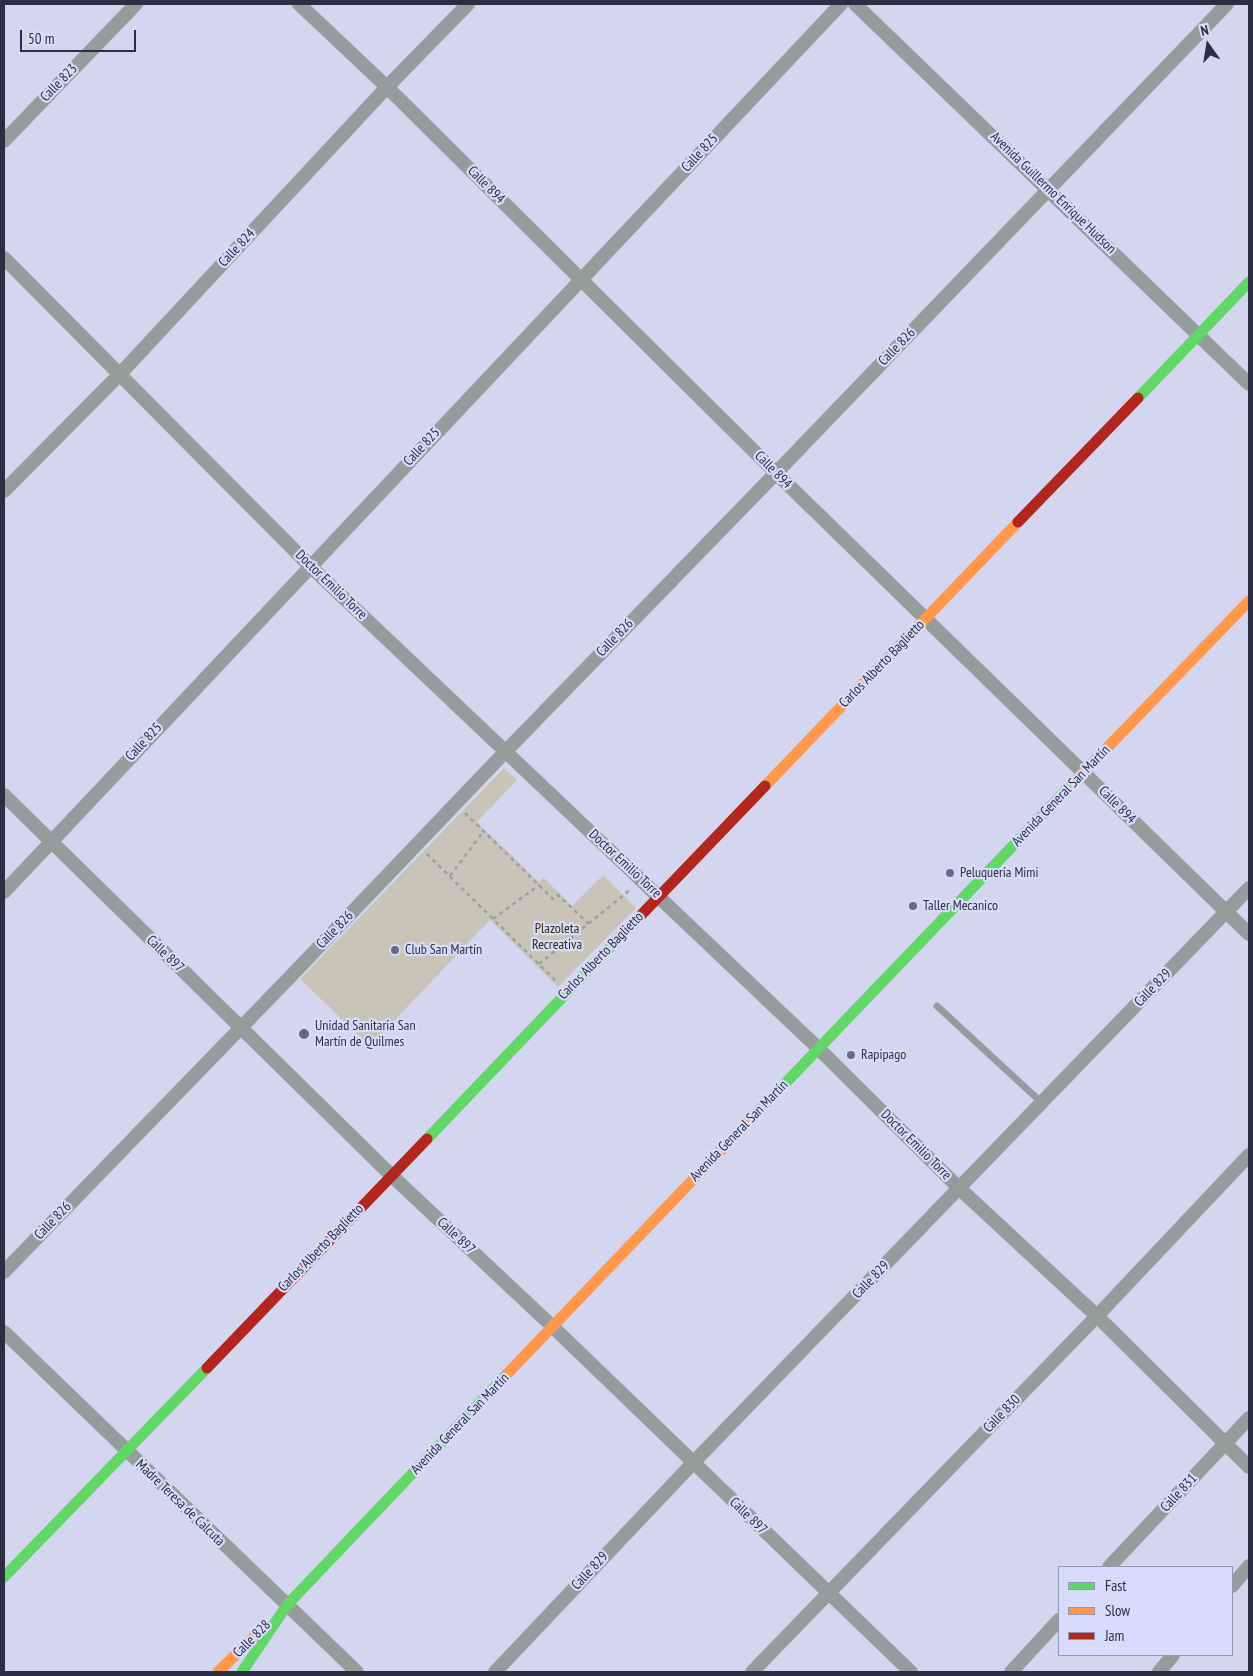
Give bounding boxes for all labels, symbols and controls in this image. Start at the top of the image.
scale bar [22,20,139,52]
north arrow [1183,20,1233,70]
text: N [1199,21,1210,40]
text: 50 m [28,29,54,48]
street label: Calle 823 [37,61,81,105]
street label: Avenida Guillermo Enrique Hudson [987,129,1119,257]
street label: Calle 825 [678,130,722,176]
street label: Calle 894 [464,163,508,207]
street label: Calle 824 [215,225,259,271]
street label: Calle 826 [875,325,919,369]
street label: Calle 825 [400,424,444,470]
street label: Calle 894 [751,448,795,492]
street label: Doctor Emilio Torre [292,547,370,623]
street label: Calle 826 [593,616,637,660]
street label: Carlos Alberto Baglietto [836,617,928,711]
street label: Calle 825 [122,719,166,765]
street label: Avenida General San Martín [1008,742,1114,850]
street label: Calle 894 [1095,783,1139,827]
street label: Doctor Emilio Torre [585,826,665,902]
place label: Peluquería Mimi [960,865,1038,881]
marker: Peluquería Mimi [944,867,956,879]
place label: Taller Mecanico [923,898,998,914]
marker: Taller Mecanico [907,900,919,912]
street label: Calle 826 [313,908,357,952]
street label: Carlos Alberto Baglietto [555,909,647,1003]
park label: Plazoleta Recreativa [532,921,582,954]
street label: Calle 897 [143,932,187,976]
place label: Club San Martín [405,942,482,958]
marker: Club San Martín [389,944,401,956]
street label: Calle 829 [1131,966,1175,1010]
place label: Unidad Sanitaria San Martín de Quilmes [315,1018,416,1050]
marker: Unidad Sanitaria San Martín de Quilmes [297,1027,311,1041]
place label: Rapipago [861,1047,906,1063]
marker: Rapipago [845,1049,857,1061]
street label: Avenida General San Martín [686,1077,792,1185]
street label: Doctor Emilio Torre [877,1106,955,1184]
street label: Calle 826 [31,1199,75,1243]
street label: Carlos Alberto Baglietto [275,1201,367,1295]
street label: Calle 897 [433,1214,479,1258]
street label: Calle 829 [849,1258,893,1302]
street label: Avenida General San Martín [407,1370,513,1478]
street label: Calle 830 [980,1392,1024,1436]
street label: Madre Teresa de Calcuta [132,1456,228,1550]
street label: Calle 831 [1157,1470,1201,1516]
street label: Calle 897 [726,1494,770,1538]
street label: Calle 829 [568,1548,612,1594]
legend [1058,1566,1233,1656]
text: Fast [1105,1576,1126,1595]
text: Slow [1105,1601,1130,1620]
street label: Calle 828 [230,1617,274,1661]
text: Jam [1105,1626,1124,1645]

